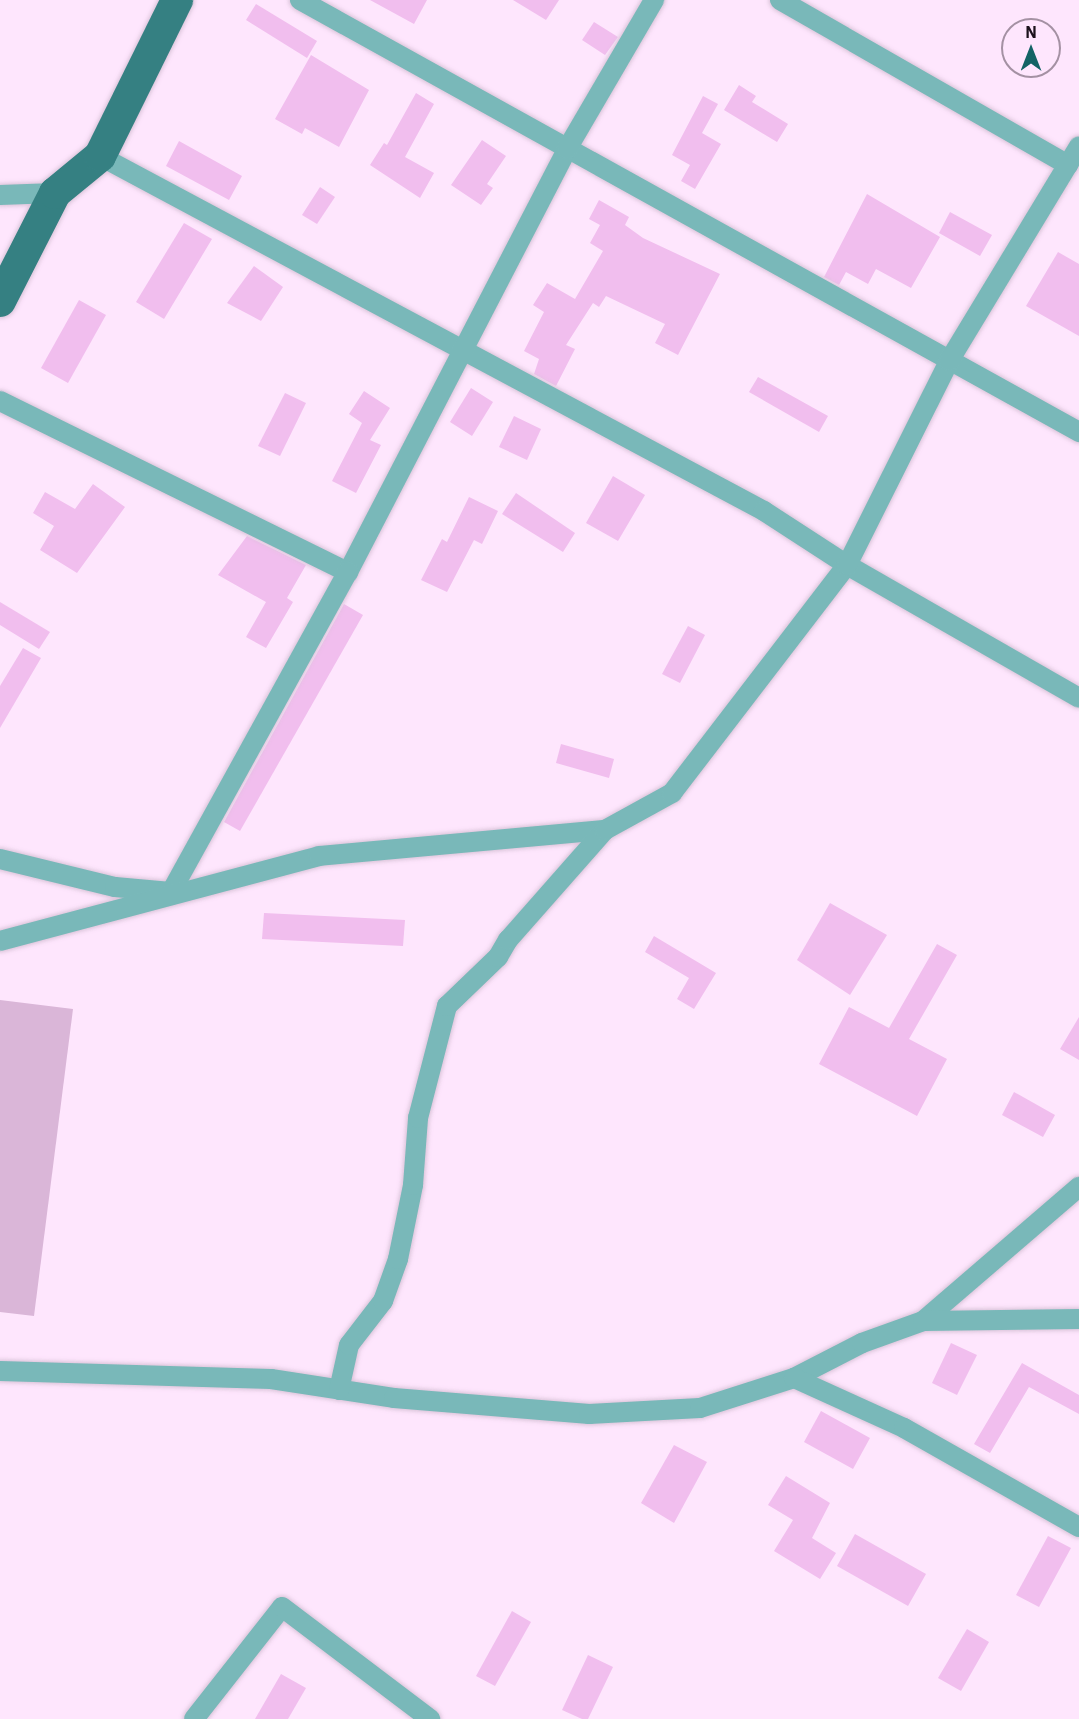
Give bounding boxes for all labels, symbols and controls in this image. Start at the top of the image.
north arrow [1001,18,1061,78]
text: N [1025,22,1037,42]

